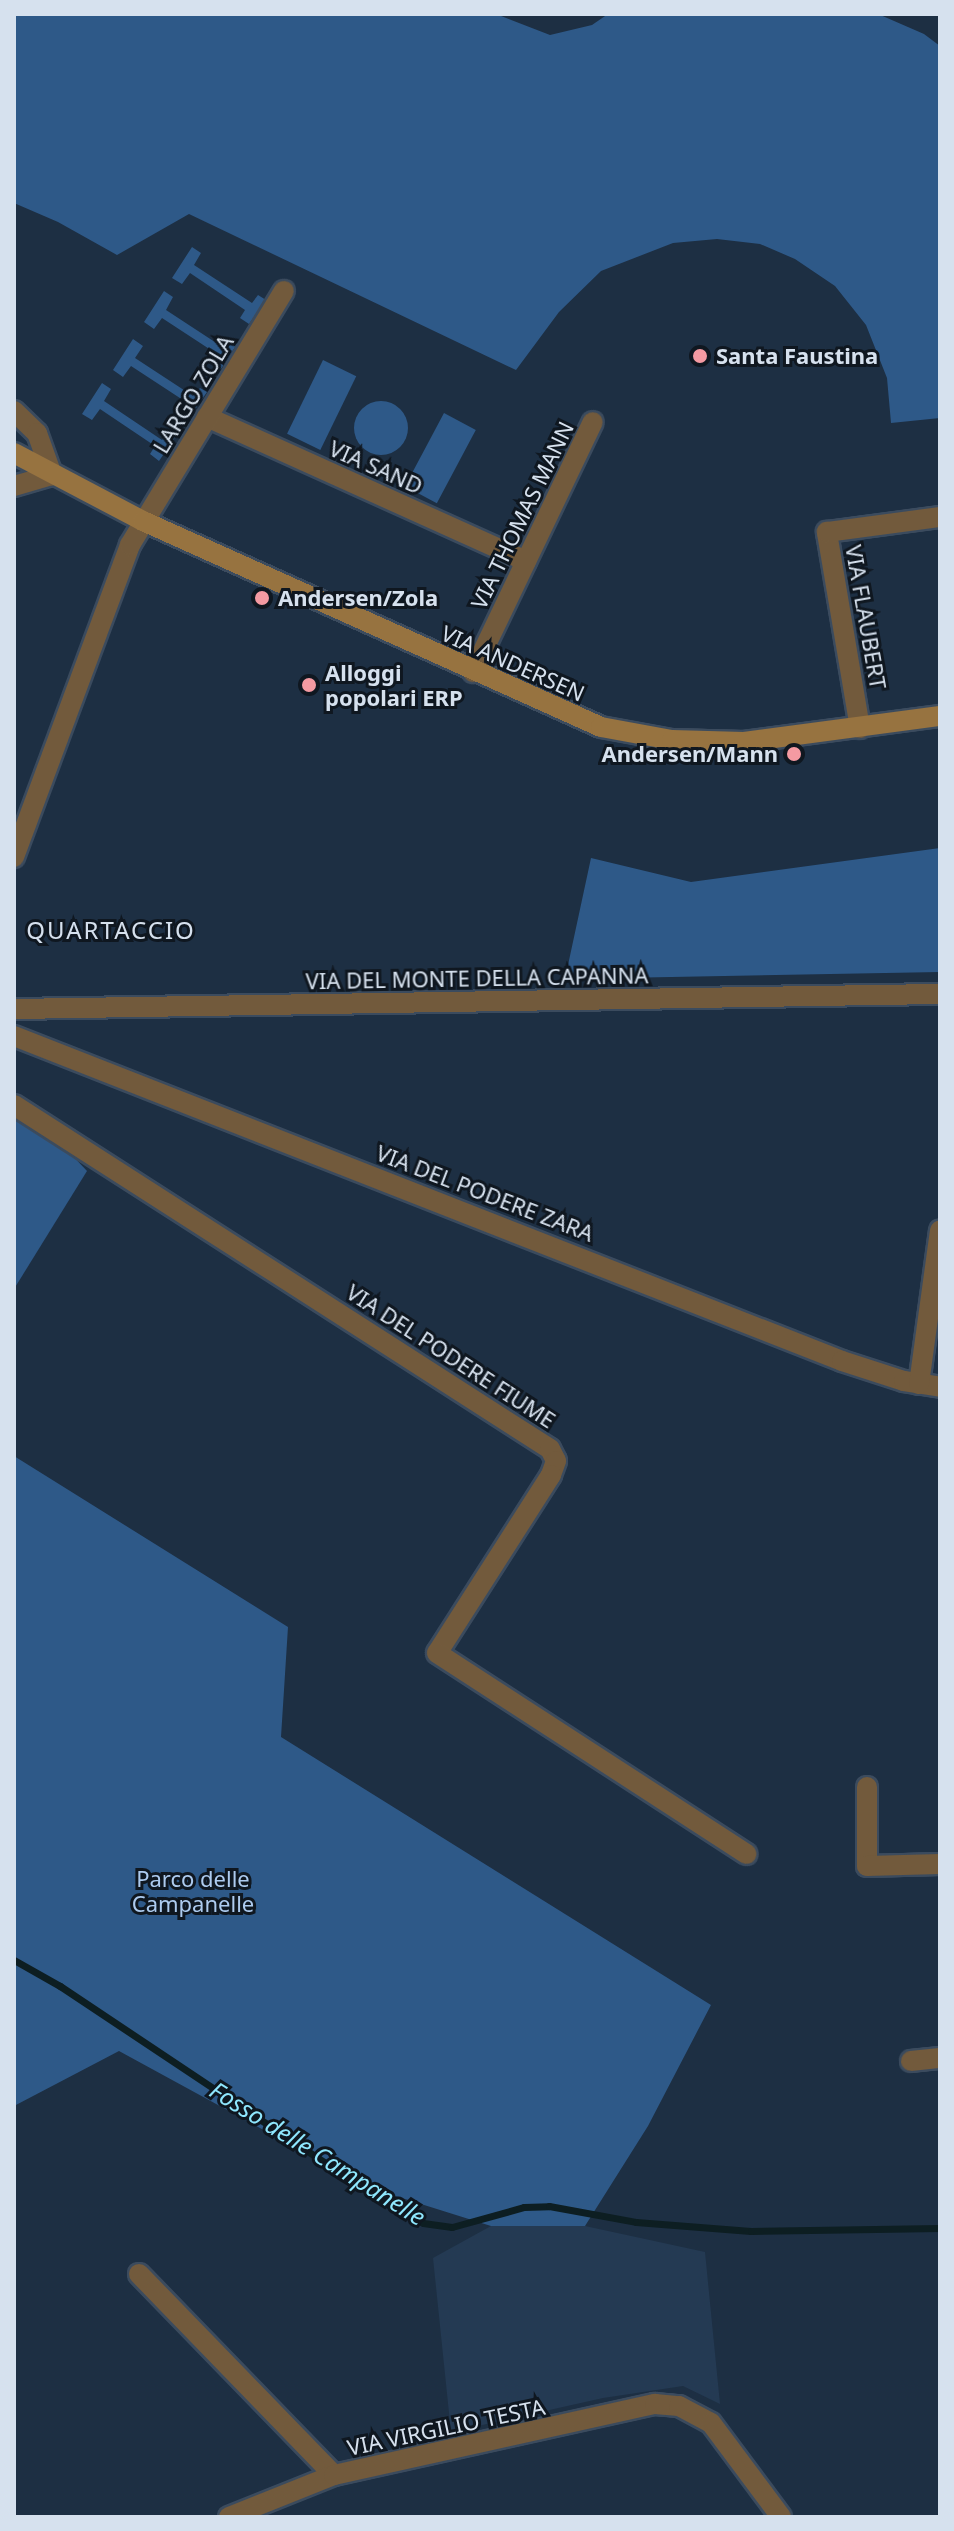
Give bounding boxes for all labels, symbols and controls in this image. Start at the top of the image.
street label: LARGO ZOLA [147,330,239,458]
place label: Santa Faustina [716,343,878,369]
marker: Santa Faustina [691,347,709,365]
street label: VIA THOMAS MANN [465,417,579,613]
street label: VIA SAND [325,435,427,499]
street label: VIA FLAUBERT [840,543,892,691]
place label: Andersen/Zola [278,585,438,611]
marker: Andersen/Zola [253,589,271,607]
street label: VIA ANDERSEN [437,620,589,706]
place label: Alloggi popolari ERP [325,659,463,710]
marker: Alloggi popolari ERP [300,676,318,694]
place label: Andersen/Mann [601,741,778,767]
marker: Andersen/Mann [785,745,803,763]
district label: QUARTACCIO [26,916,196,944]
street label: VIA DEL MONTE DELLA CAPANNA [305,962,649,994]
street label: VIA DEL PODERE ZARA [373,1139,597,1247]
street label: VIA DEL PODERE FIUME [342,1279,560,1433]
park label: Parco delle Campanelle [132,1865,254,1916]
water label: Fosso delle Campanelle [205,2075,431,2231]
street label: VIA VIRGILIO TESTA [345,2393,547,2461]

